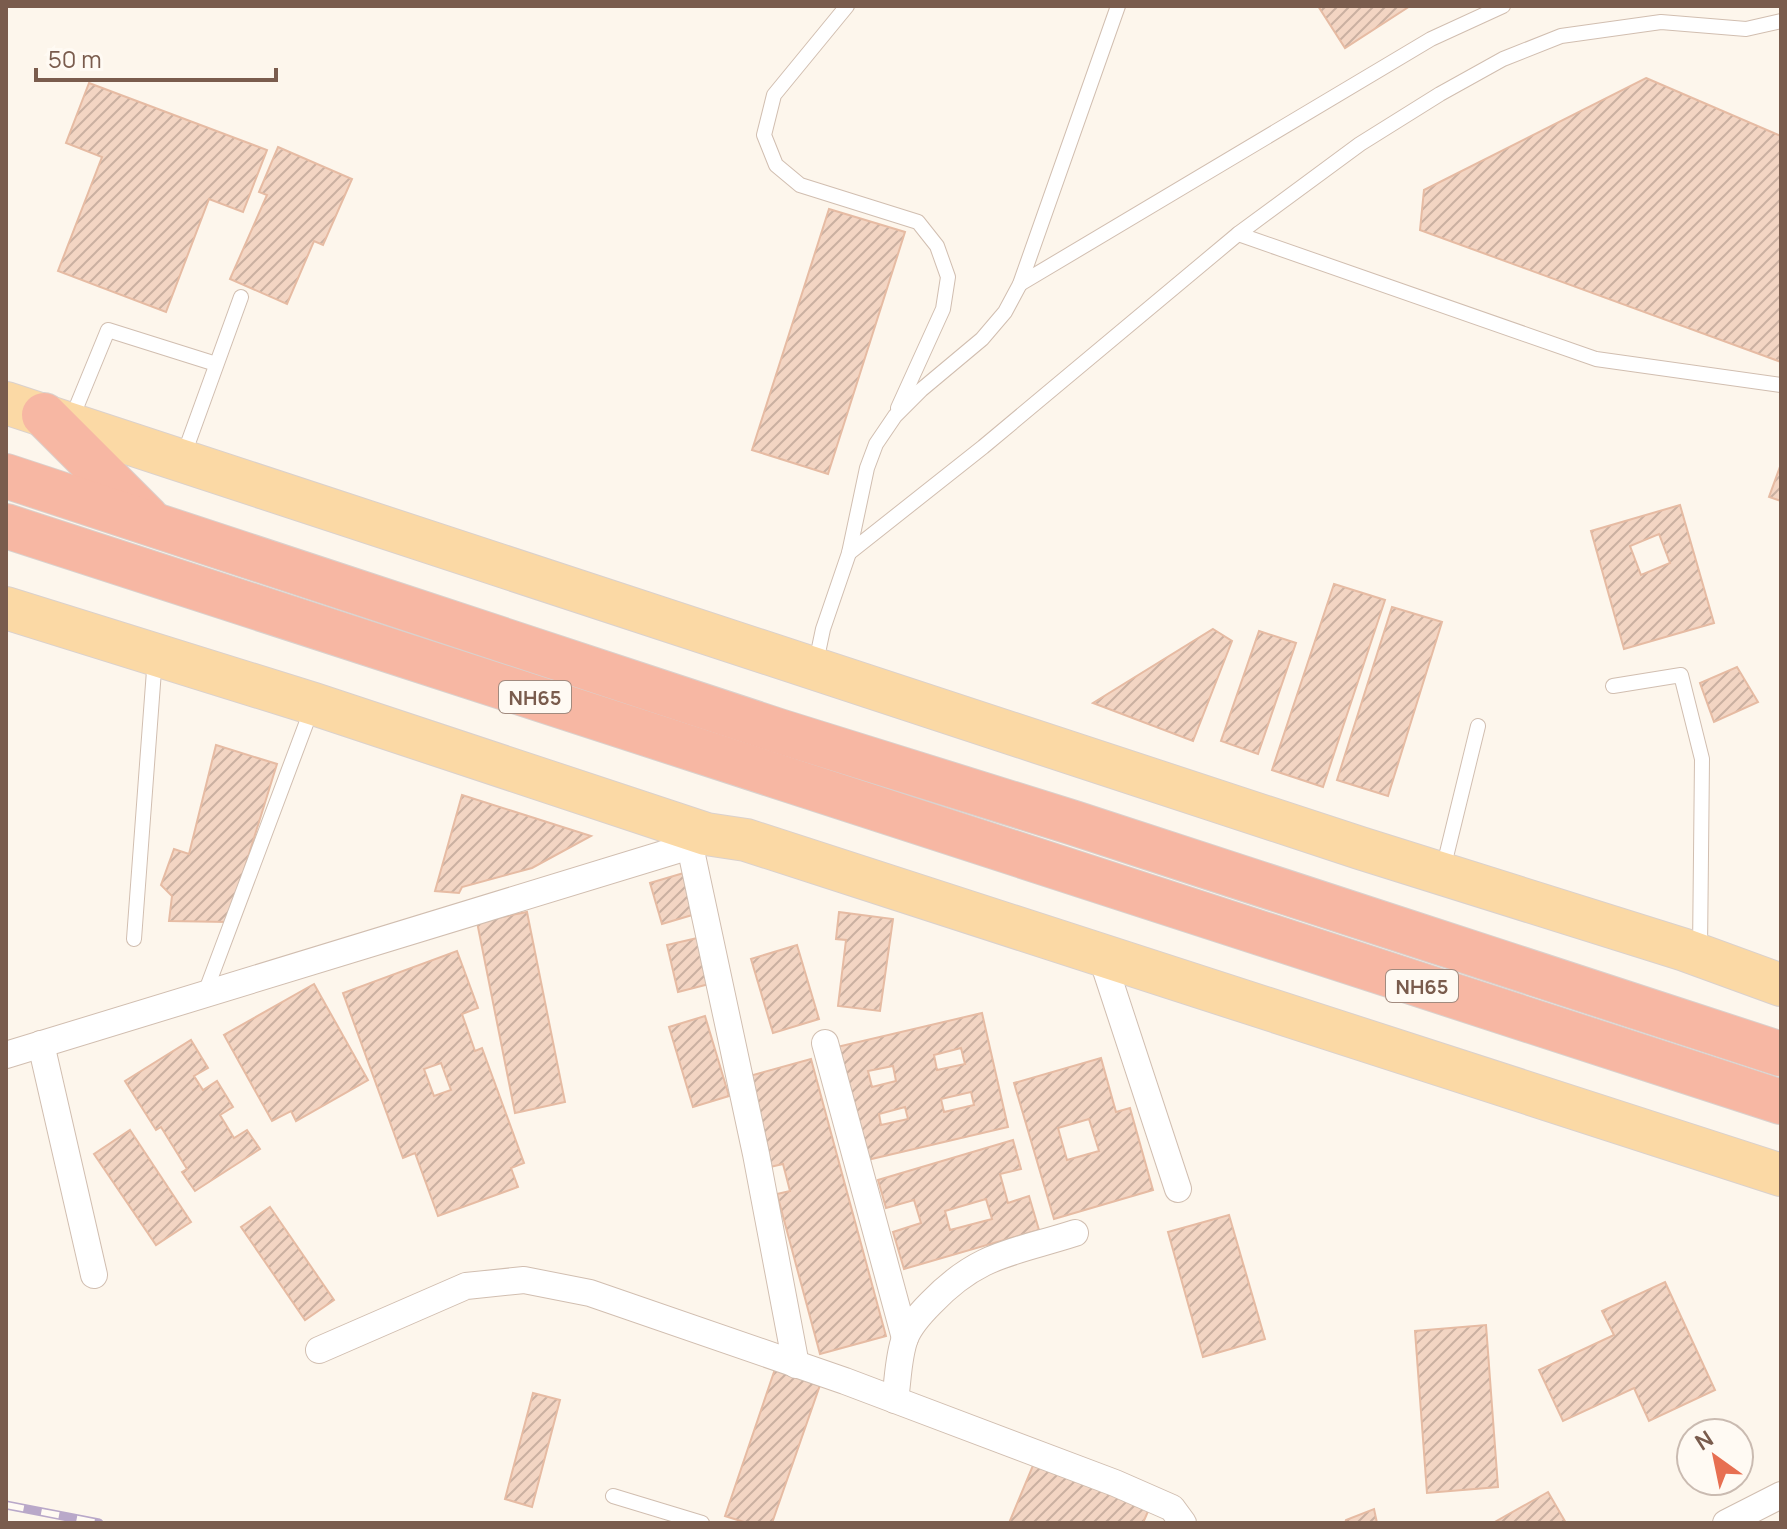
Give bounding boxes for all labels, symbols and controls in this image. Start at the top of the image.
scale bar [36,32,276,82]
text: 50 m [48,42,102,75]
road number: NH65 [499,681,571,713]
road number: NH65 [1386,970,1458,1002]
north arrow [1675,1417,1755,1497]
text: N [1689,1423,1719,1457]

